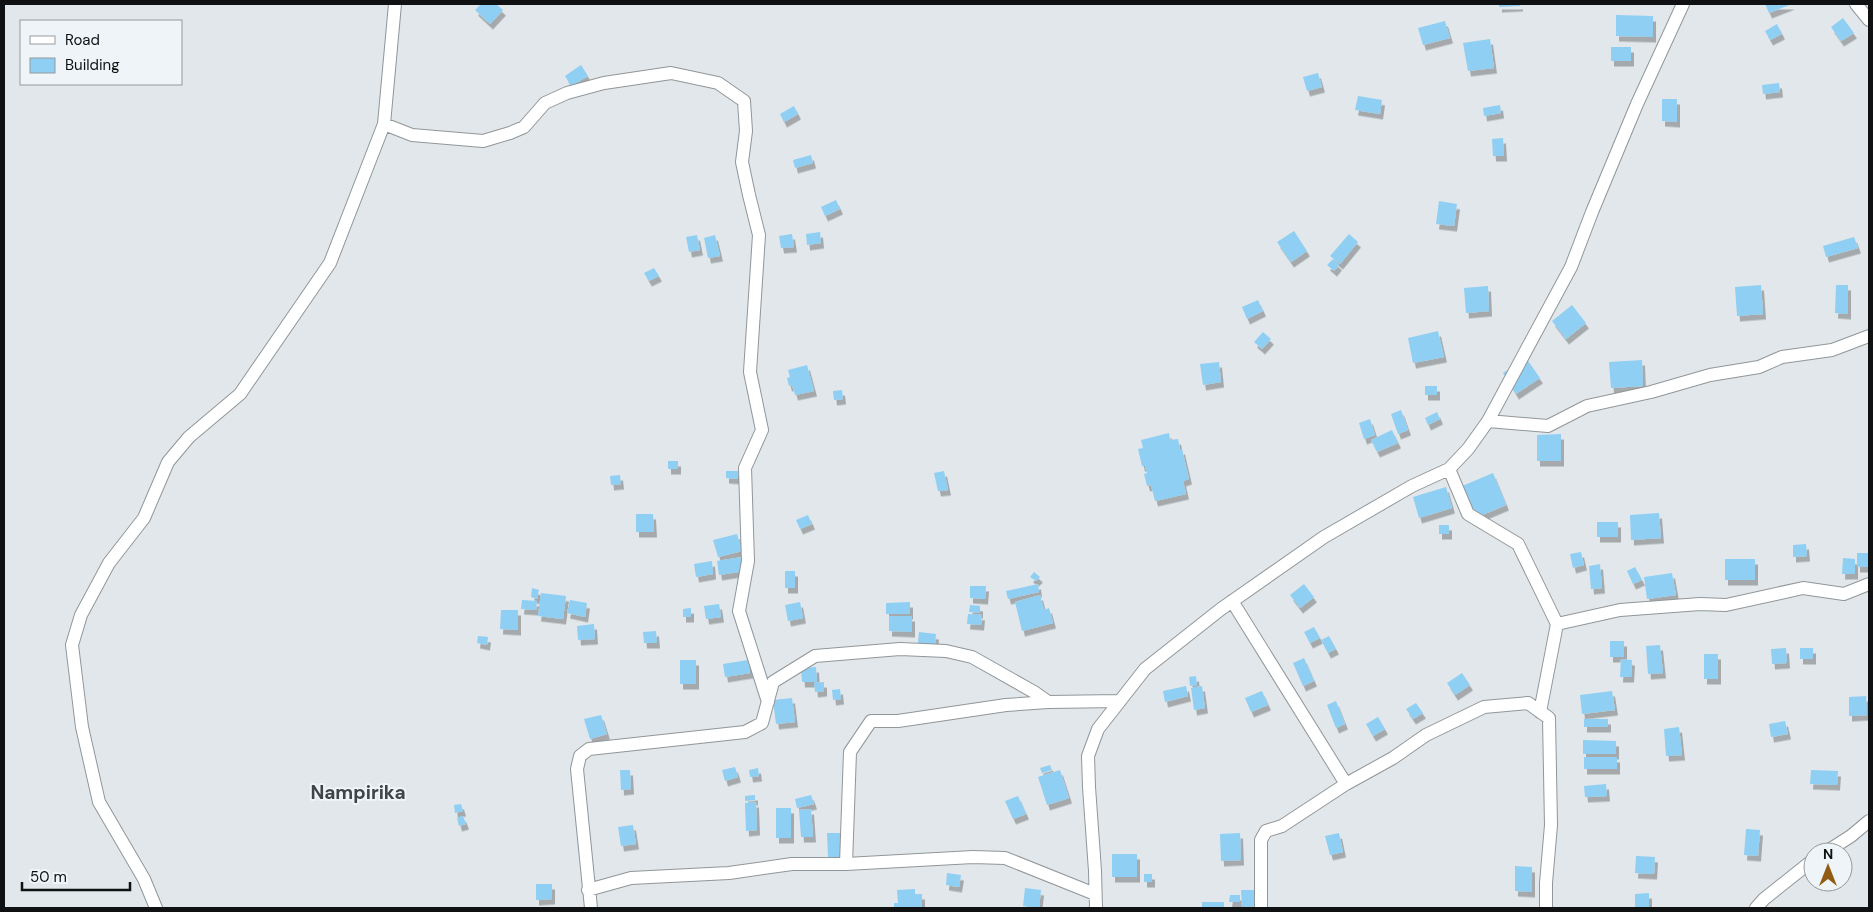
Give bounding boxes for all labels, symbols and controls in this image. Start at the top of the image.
legend [20,20,182,85]
text: Road [65,30,100,50]
text: Building [65,55,120,75]
district label: Nampirika [310,780,406,805]
north arrow [1803,842,1853,892]
text: N [1823,845,1833,863]
scale bar [22,860,130,892]
text: 50 m [30,867,67,887]

